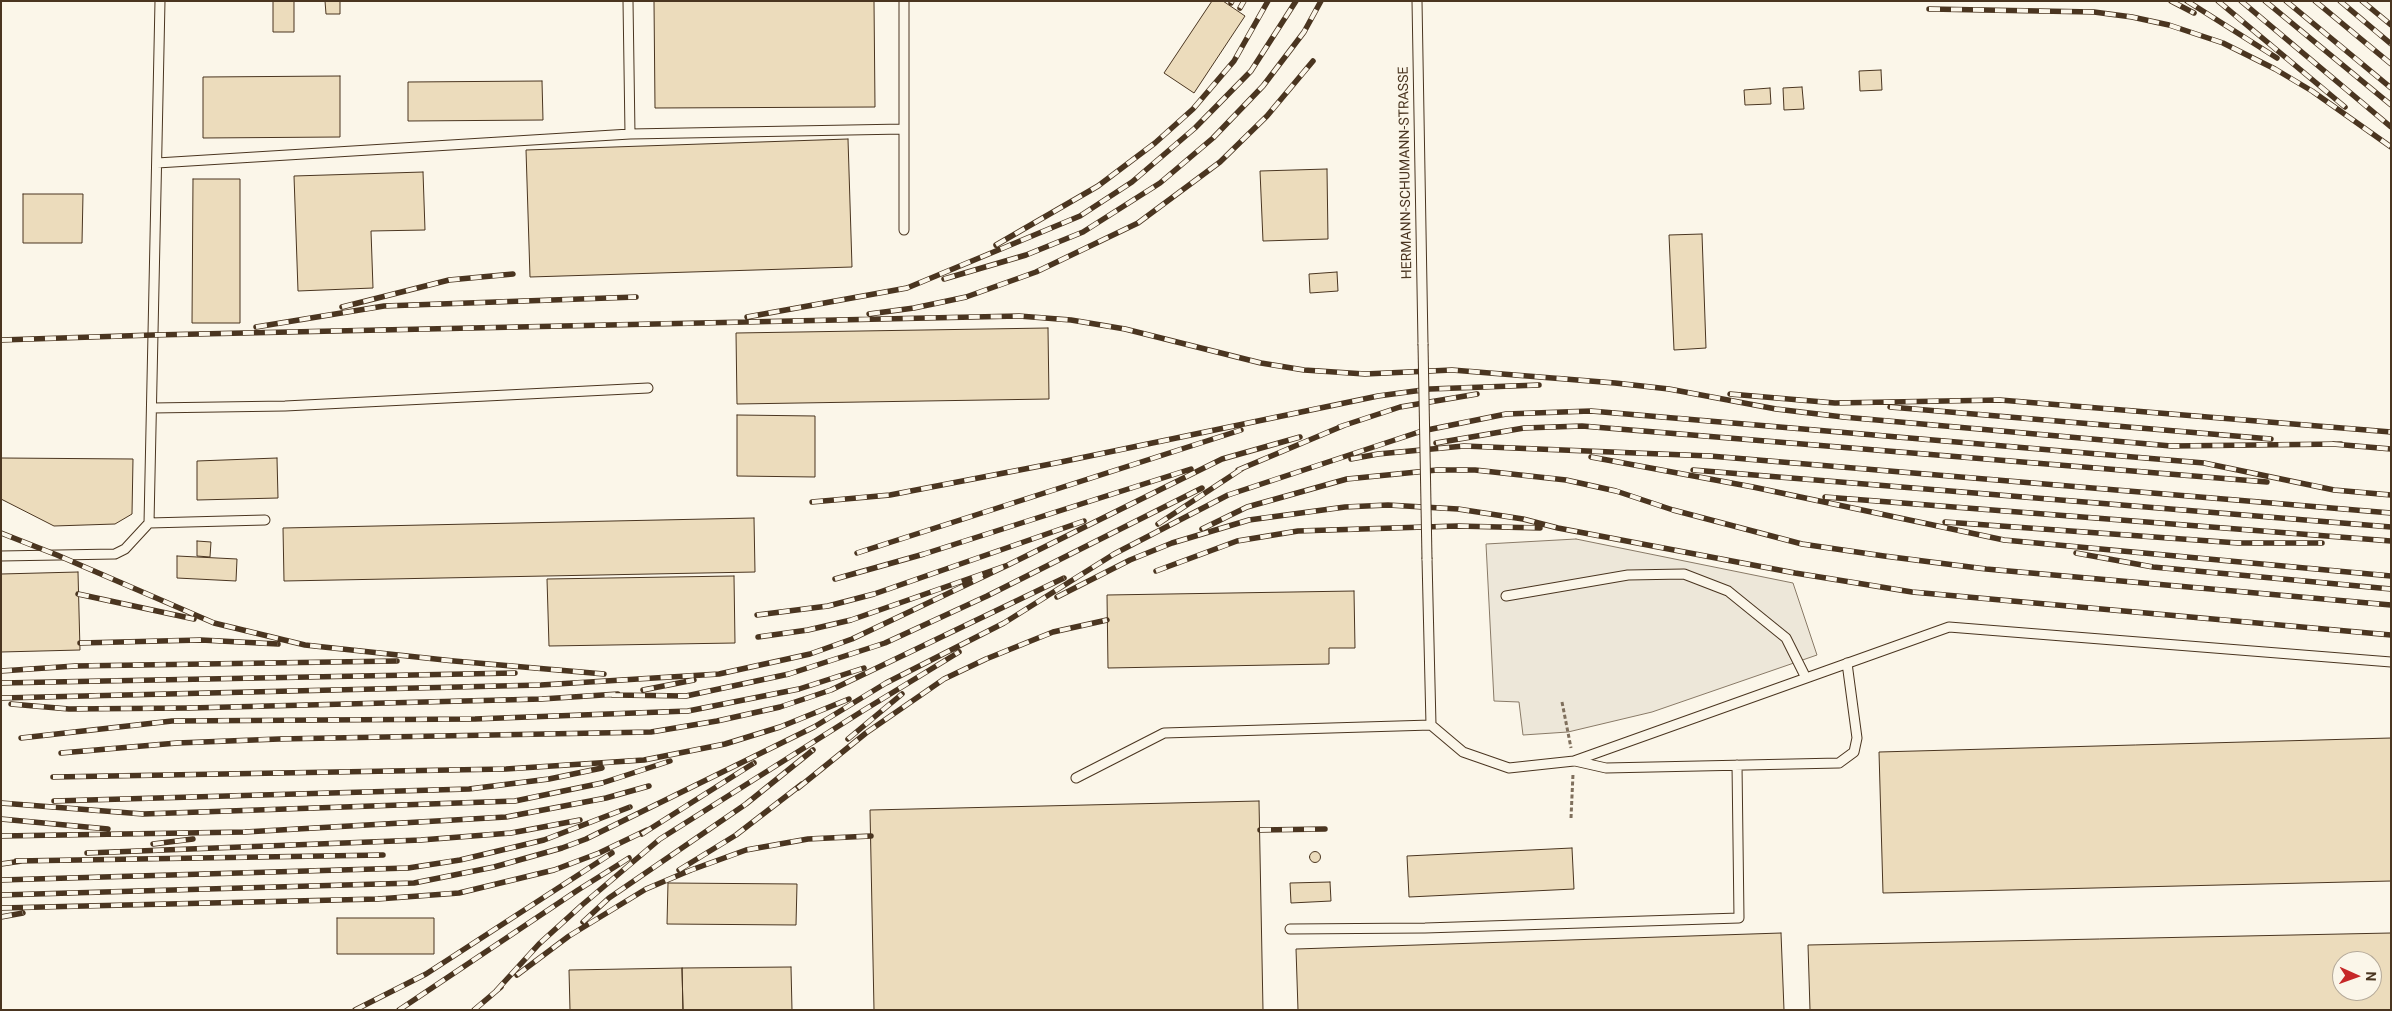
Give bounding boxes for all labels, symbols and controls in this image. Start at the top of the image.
street label: HERMANN-SCHUMANN-STRASSE [1396,67,1416,279]
north arrow [2332,951,2382,1001]
text: N [2363,971,2379,982]

